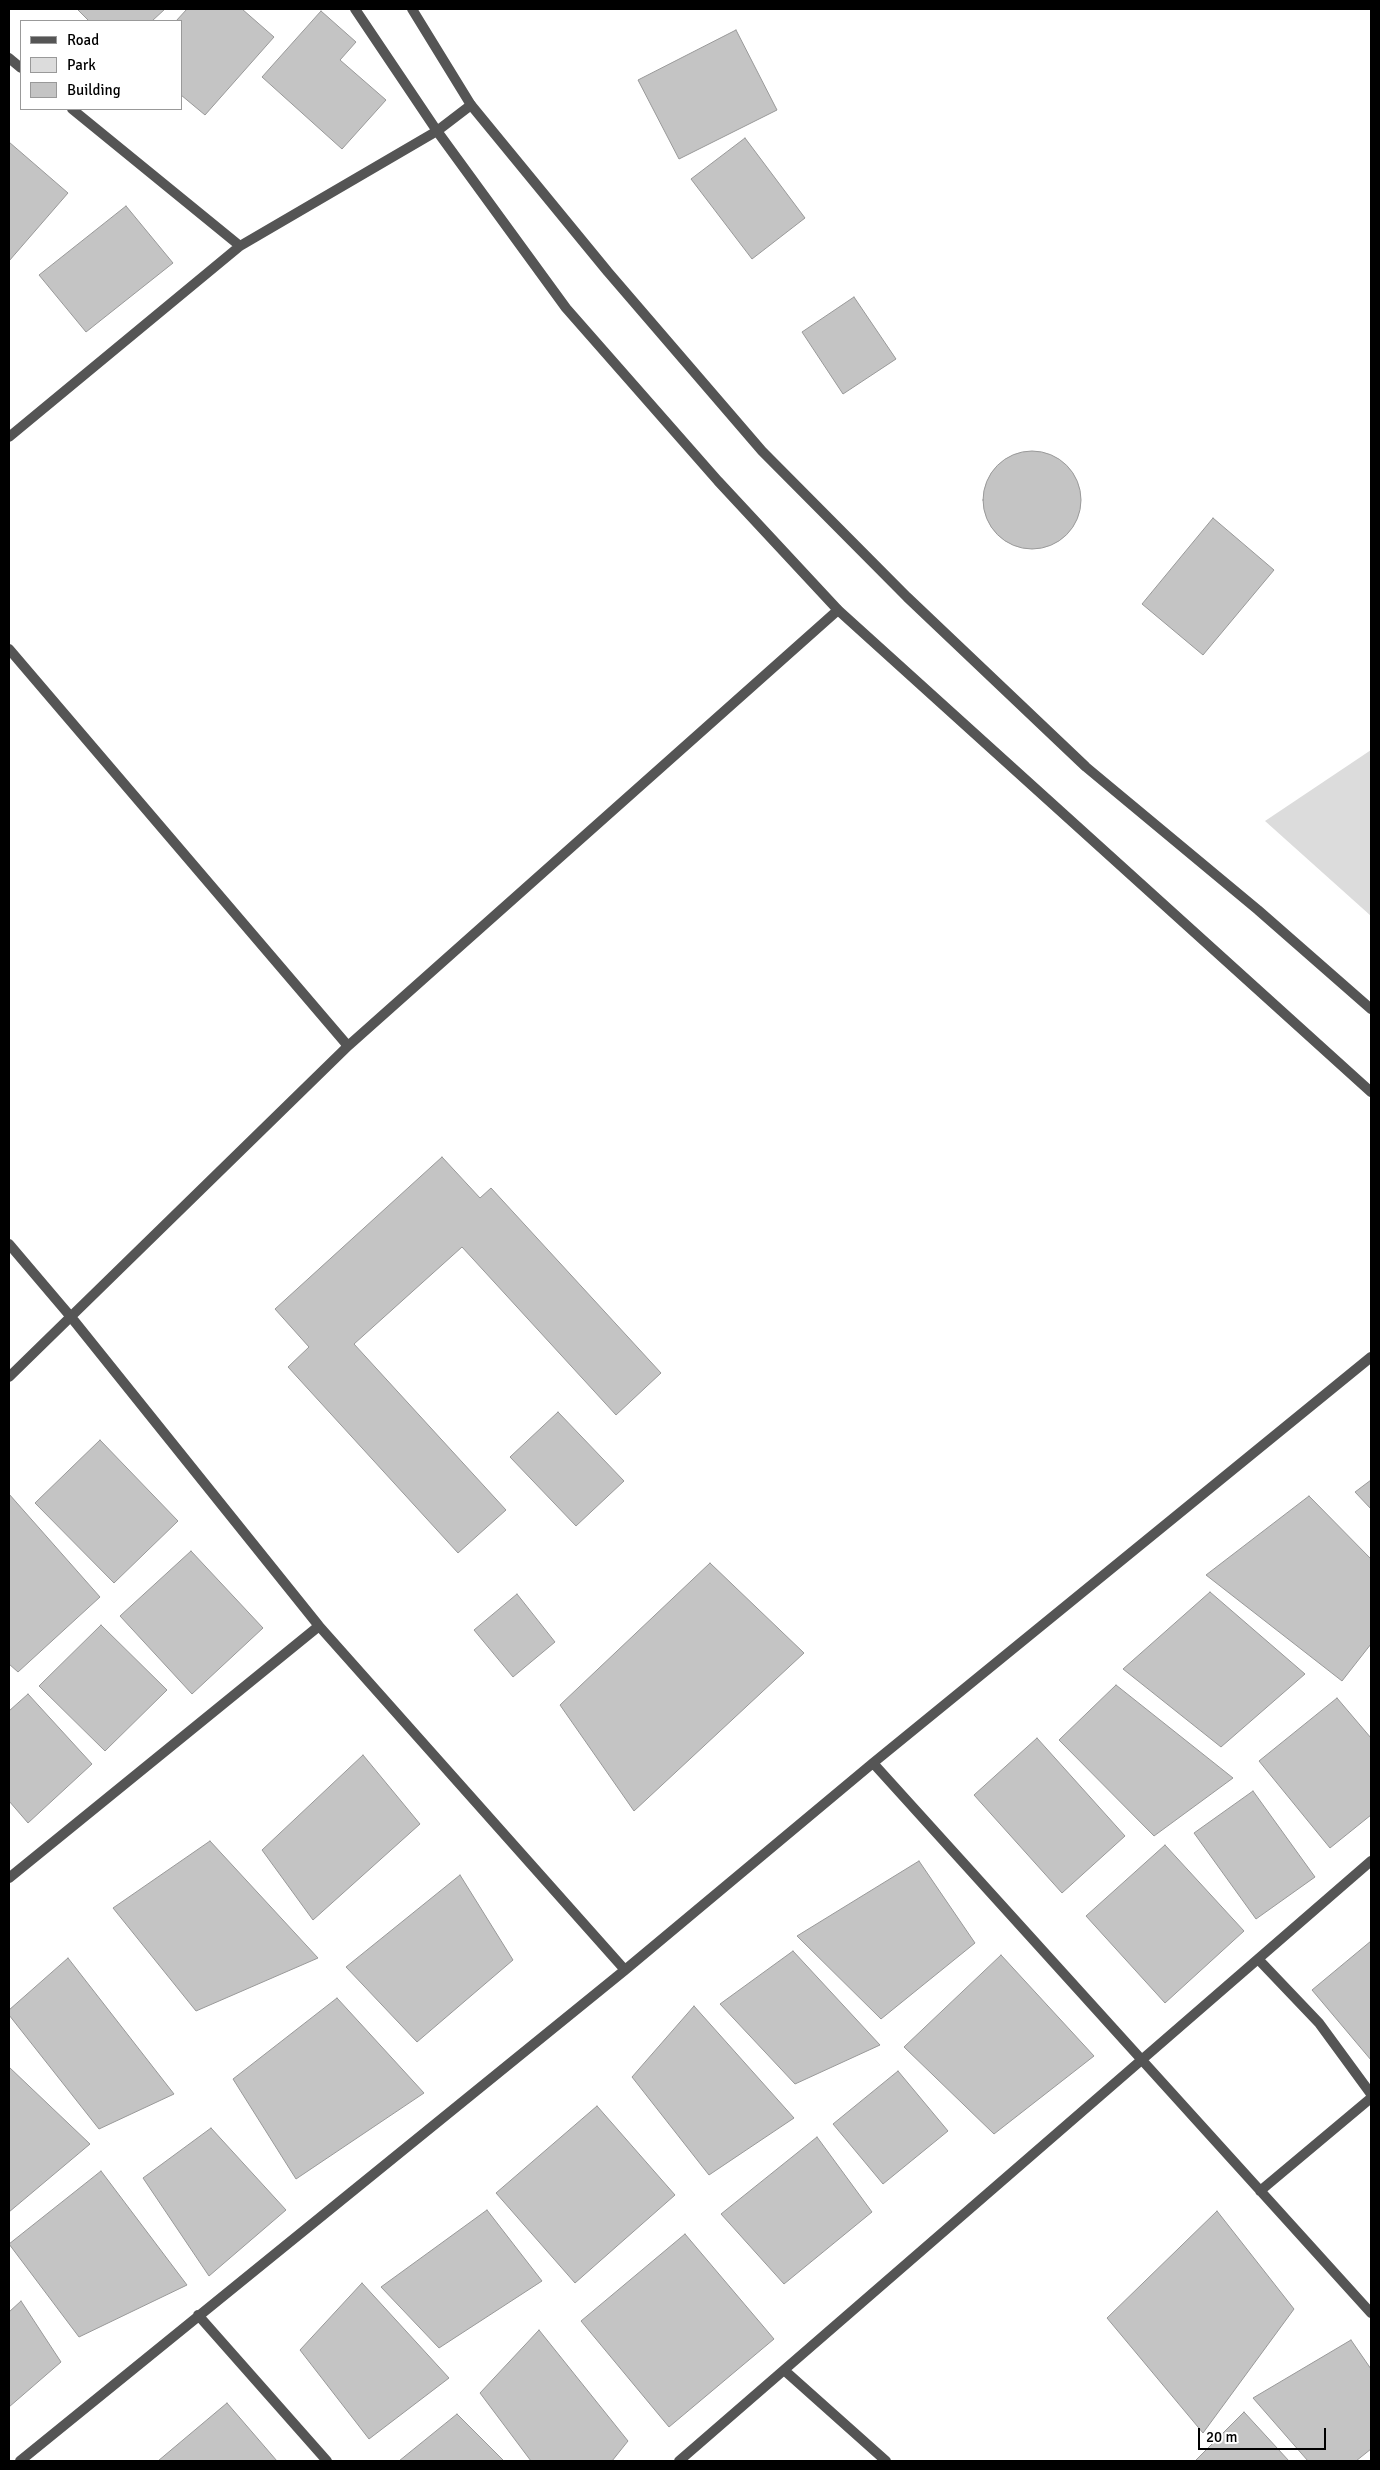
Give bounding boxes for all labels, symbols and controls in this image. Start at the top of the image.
legend [20,20,182,110]
text: Road [67,31,99,49]
text: Park [67,56,96,74]
text: Building [67,81,121,99]
scale bar [1200,2418,1328,2450]
text: 20 m [1206,2428,1237,2446]

